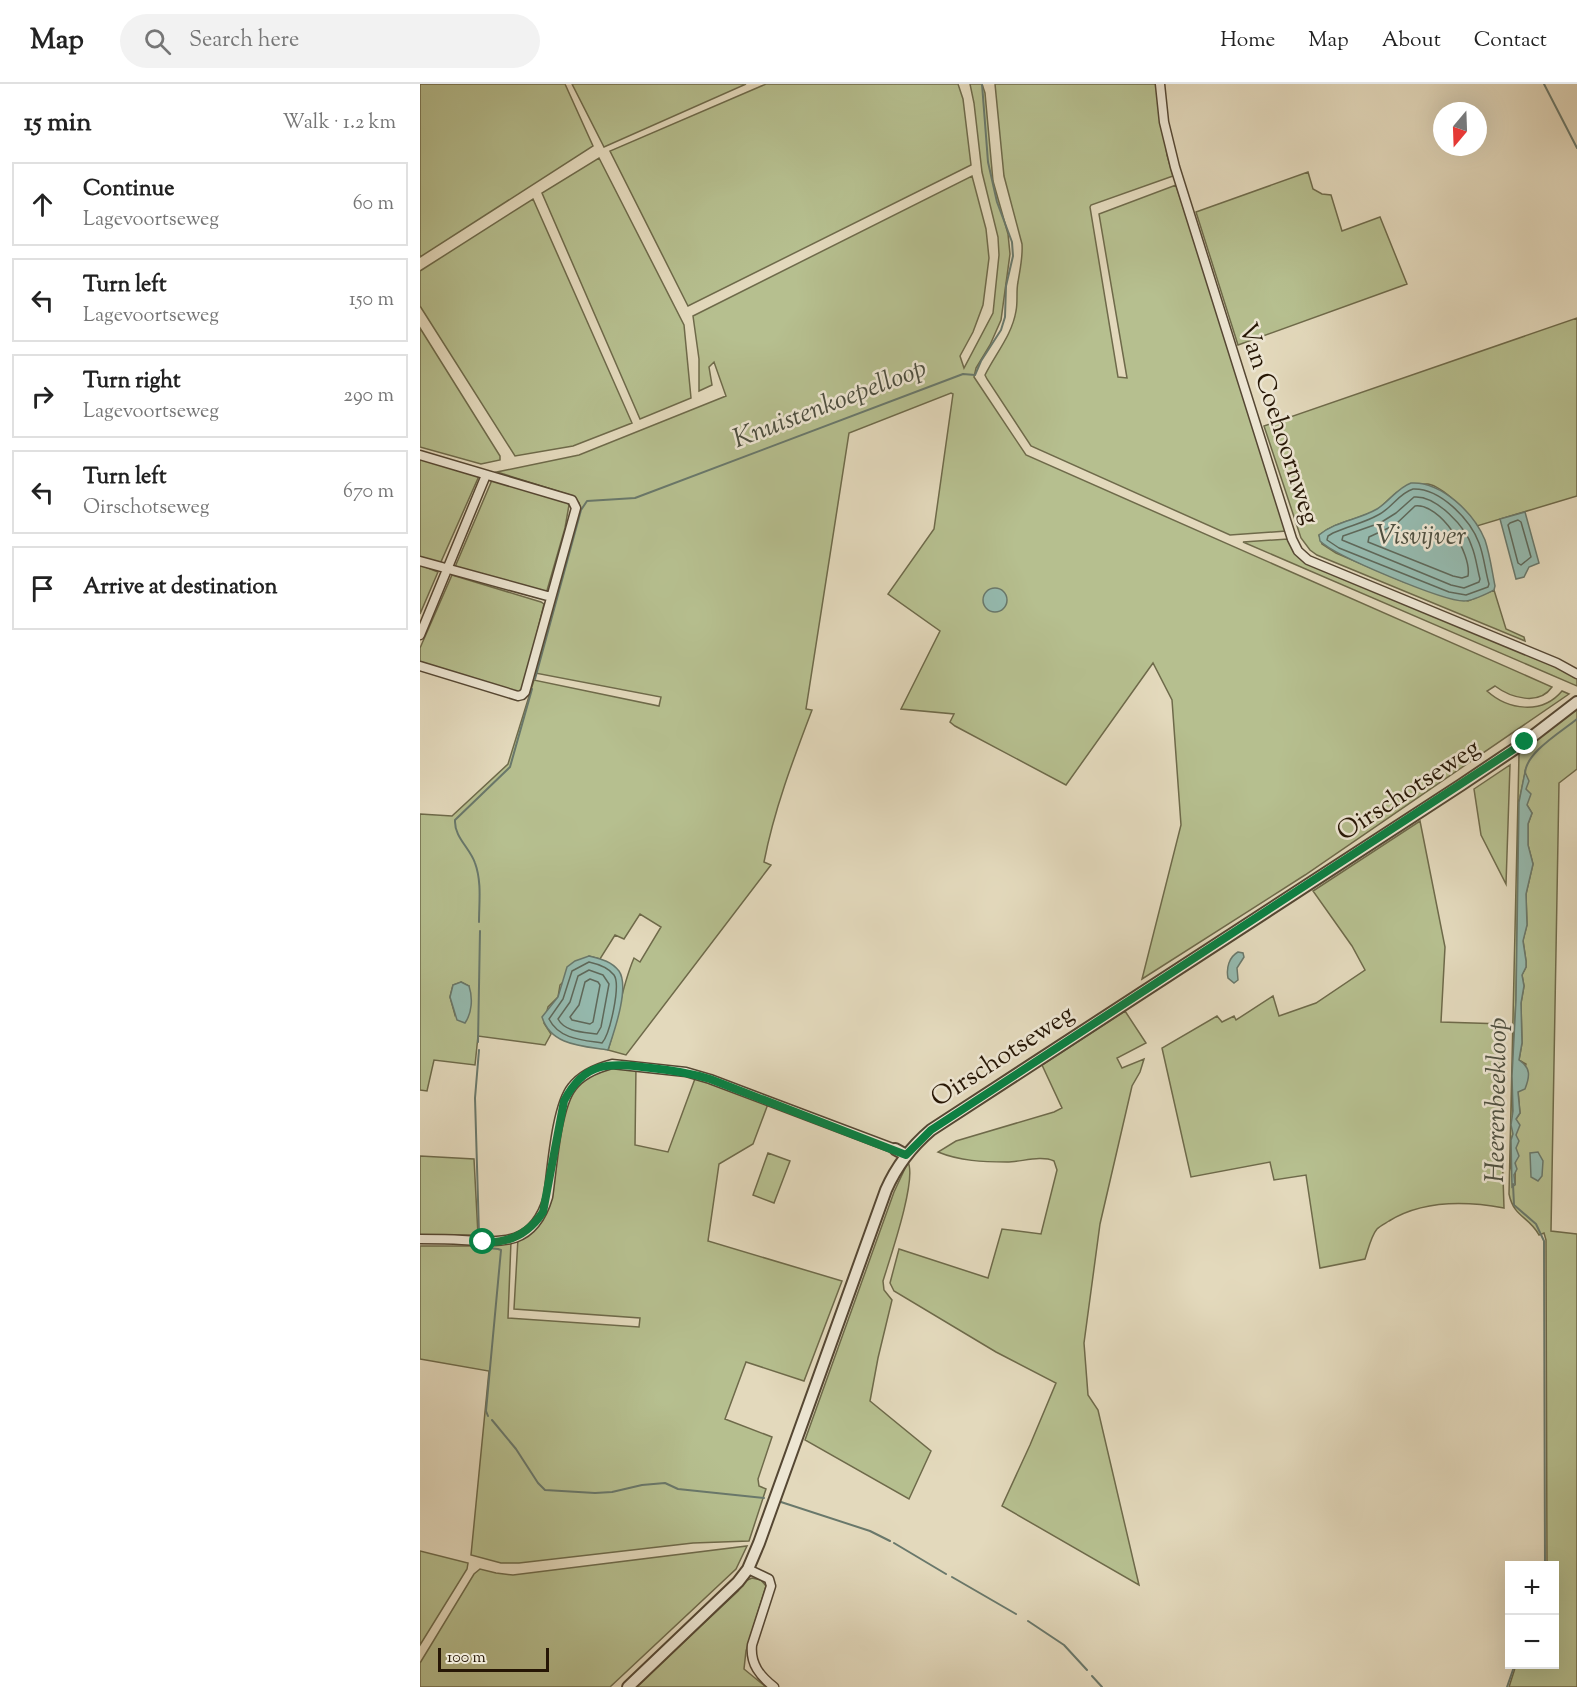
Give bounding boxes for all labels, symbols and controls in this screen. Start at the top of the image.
search box [120,14,540,68]
text: Map [30,21,84,61]
icon: search [141,25,174,58]
text: Search here [189,25,299,57]
text: Home [1220,26,1275,56]
text: Map [1308,26,1349,56]
text: About [1382,26,1441,56]
text: Contact [1474,26,1547,56]
north arrow [1433,102,1487,156]
text: 15 min [24,105,92,142]
text: Walk · 1.2 km [283,109,396,138]
text: Continue [83,174,174,206]
icon: ahead [26,188,59,221]
text: 60 m [353,190,394,219]
text: Lagevoortseweg [83,206,219,235]
text: Turn left [83,270,166,302]
icon: left [26,284,59,317]
text: 150 m [349,286,394,315]
text: Lagevoortseweg [83,302,219,331]
street label: Van Coehoornweg [1228,318,1328,530]
water label: Knuistenkoepelloop [727,350,933,460]
text: Turn right [83,366,180,398]
icon: right [26,380,59,413]
text: 290 m [344,382,394,411]
text: Lagevoortseweg [83,398,219,427]
text: Turn left [83,462,166,494]
icon: left [26,476,59,509]
text: 670 m [343,478,394,507]
text: Oirschotseweg [83,494,210,523]
water label: Visvijver [1376,518,1467,557]
icon: arrive [26,572,59,605]
text: Arrive at destination [83,572,278,604]
route end [1511,728,1537,754]
street label: Oirschotseweg [1330,731,1488,851]
street label: Oirschotseweg [924,997,1082,1117]
water label: Heerenbeekloop [1477,1017,1519,1183]
route start [469,1228,495,1254]
map controls [1505,1561,1559,1669]
button: + [1505,1561,1559,1615]
button: − [1505,1615,1559,1669]
scale bar [438,1645,549,1672]
text: 100 m [447,1647,486,1670]

